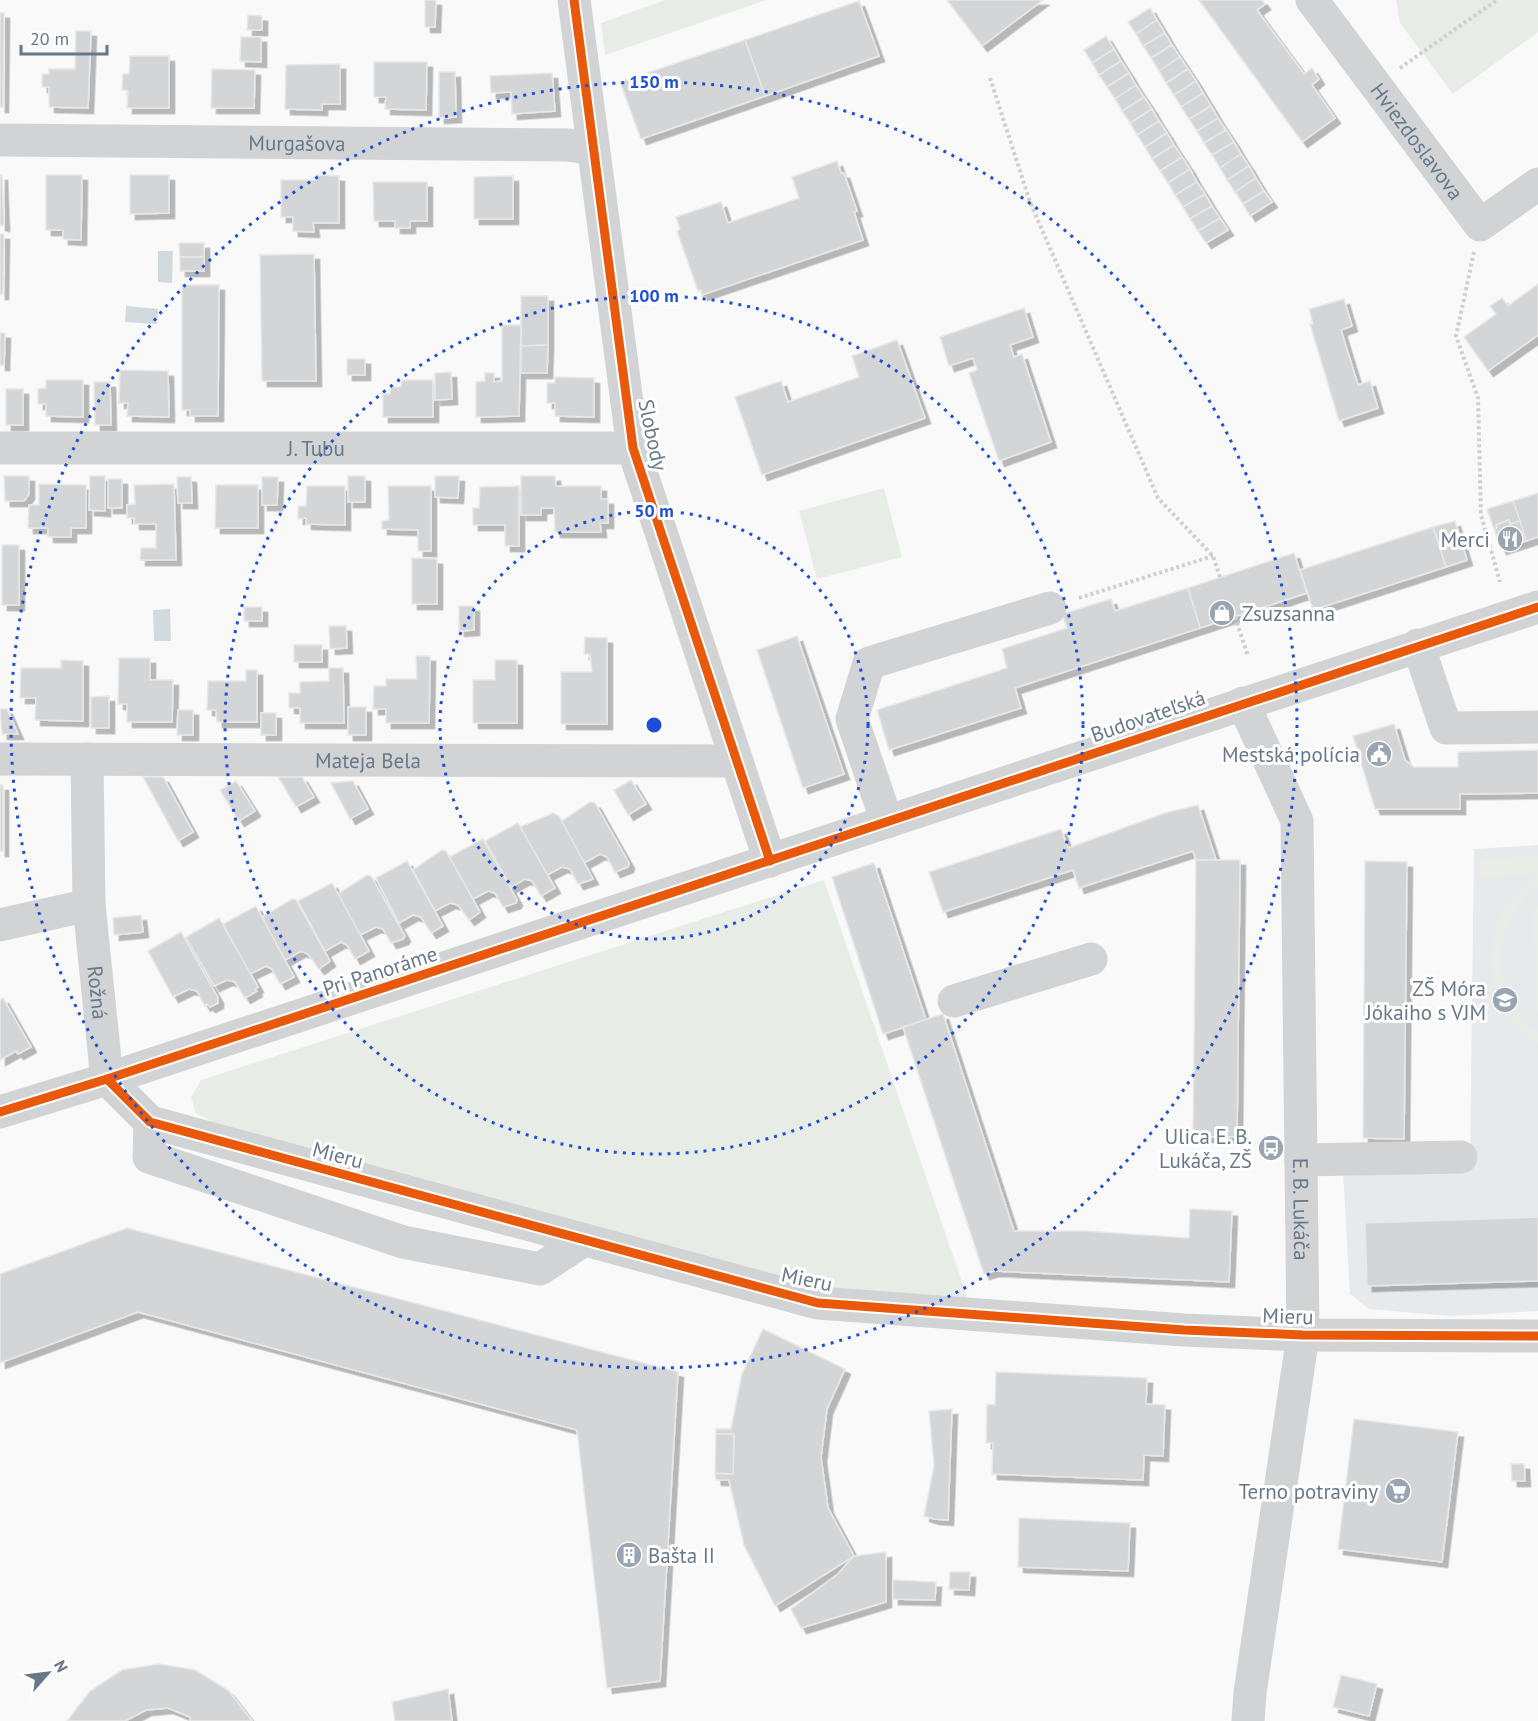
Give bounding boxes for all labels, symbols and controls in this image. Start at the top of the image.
scale bar [21,18,106,56]
text: 20 m [30,27,69,50]
text: 150 m [629,70,679,93]
street label: Hviezdoslavova [1365,77,1470,205]
street label: Murgašova [248,129,346,157]
text: 100 m [629,284,679,307]
street label: Slobody [632,397,674,473]
street label: J. Tubu [286,435,345,462]
text: 50 m [634,499,674,522]
restaurant icon: Merci [1495,524,1525,554]
place label: Merci [1440,526,1490,553]
shop icon: Zsuzsanna [1207,598,1237,628]
place label: Zsuzsanna [1242,600,1335,627]
street label: Budovateľská [1087,684,1209,748]
centre of rings [644,715,664,735]
public building icon: Mestská polícia [1364,739,1394,769]
place label: Mestská polícia [1222,741,1360,768]
street label: Mateja Bela [315,746,421,774]
street label: Pri Panoráme [319,940,441,1002]
street label: Rožná [82,964,114,1021]
place label: ZŠ Móra Jókaiho s VJM [1365,975,1486,1026]
school or university icon: ZŠ Móra Jókaiho s VJM [1490,985,1520,1015]
place label: Ulica E. B. Lukáča, ZŠ [1159,1123,1252,1174]
bus stop icon: Ulica E. B. Lukáča, ZŠ [1256,1133,1286,1163]
street label: Mieru [310,1135,366,1175]
street label: E. B. Lukáča [1287,1158,1316,1261]
street label: Mieru [779,1260,835,1298]
street label: Mieru [1262,1302,1314,1330]
supermarket icon: Terno potraviny [1383,1476,1413,1506]
place label: Terno potraviny [1239,1478,1378,1505]
building icon: Bašta II [614,1540,644,1570]
place label: Bašta II [648,1542,715,1569]
north arrow [18,1643,78,1703]
text: N [50,1657,73,1675]

